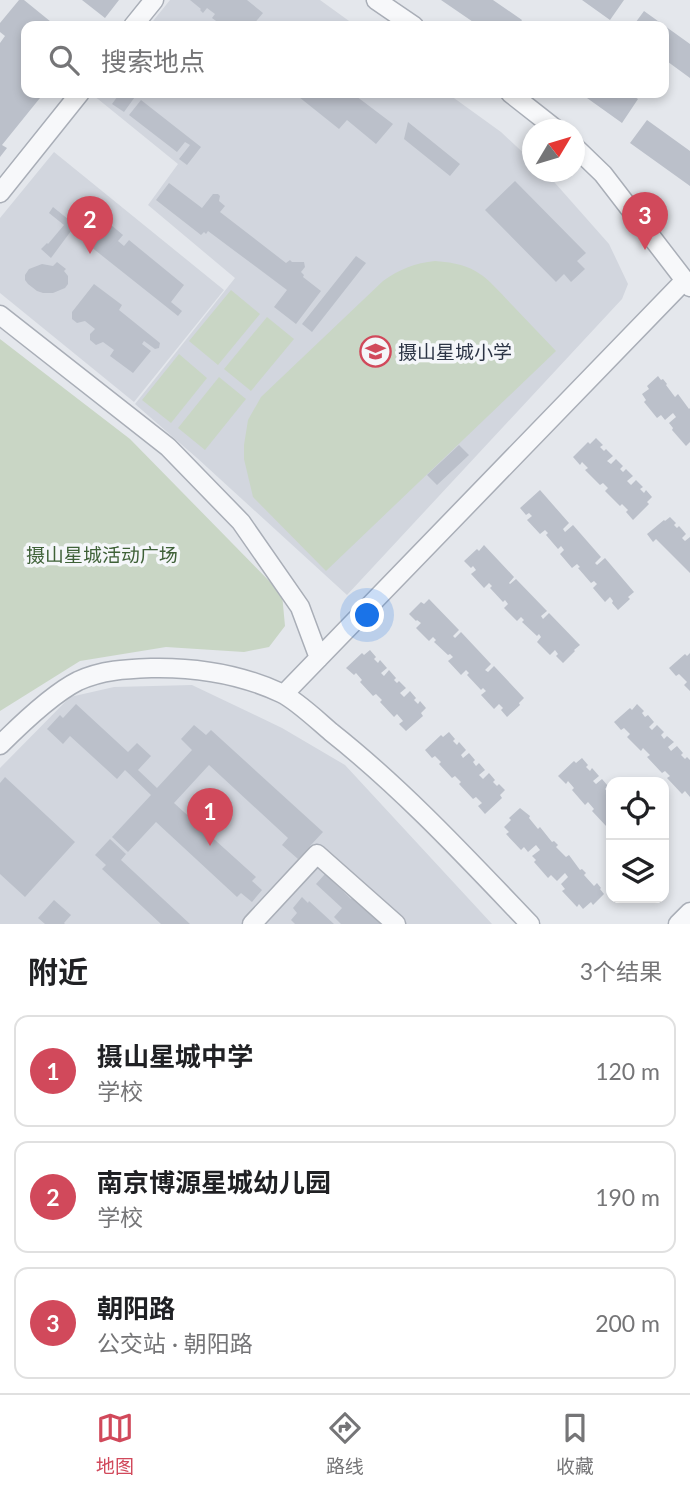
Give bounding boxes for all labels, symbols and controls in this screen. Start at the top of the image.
search box [21,21,669,98]
icon: search [45,41,83,79]
text: 搜索地点 [101,45,205,77]
north arrow [522,119,585,182]
pin: 3 [622,192,668,250]
pin: 2 [67,196,113,254]
school or university icon: 摄山星城小学 [358,334,392,368]
place label: 摄山星城小学 [398,340,512,363]
park label: 摄山星城活动广场 [26,543,178,566]
your location [350,598,384,632]
map controls [606,777,669,903]
button: locate [606,777,669,840]
pin: 1 [187,788,233,846]
button: layers [606,840,669,903]
text: 附近 [28,953,88,989]
text: 3个结果 [580,957,662,985]
text: 摄山星城中学 [97,1040,253,1072]
text: 1 [46,1057,60,1085]
text: 120 m [595,1057,660,1085]
text: 学校 [97,1077,143,1105]
text: 南京博源星城幼儿园 [97,1166,331,1198]
text: 2 [46,1183,60,1211]
text: 190 m [595,1183,660,1211]
text: 学校 [97,1203,143,1231]
text: 朝阳路 [97,1292,175,1324]
text: 3 [46,1309,60,1337]
text: 200 m [595,1309,660,1337]
text: 公交站 · 朝阳路 [97,1329,253,1357]
tab: 地图 [96,1409,134,1478]
tab: 路线 [326,1409,364,1478]
tab: 收藏 [556,1409,594,1478]

